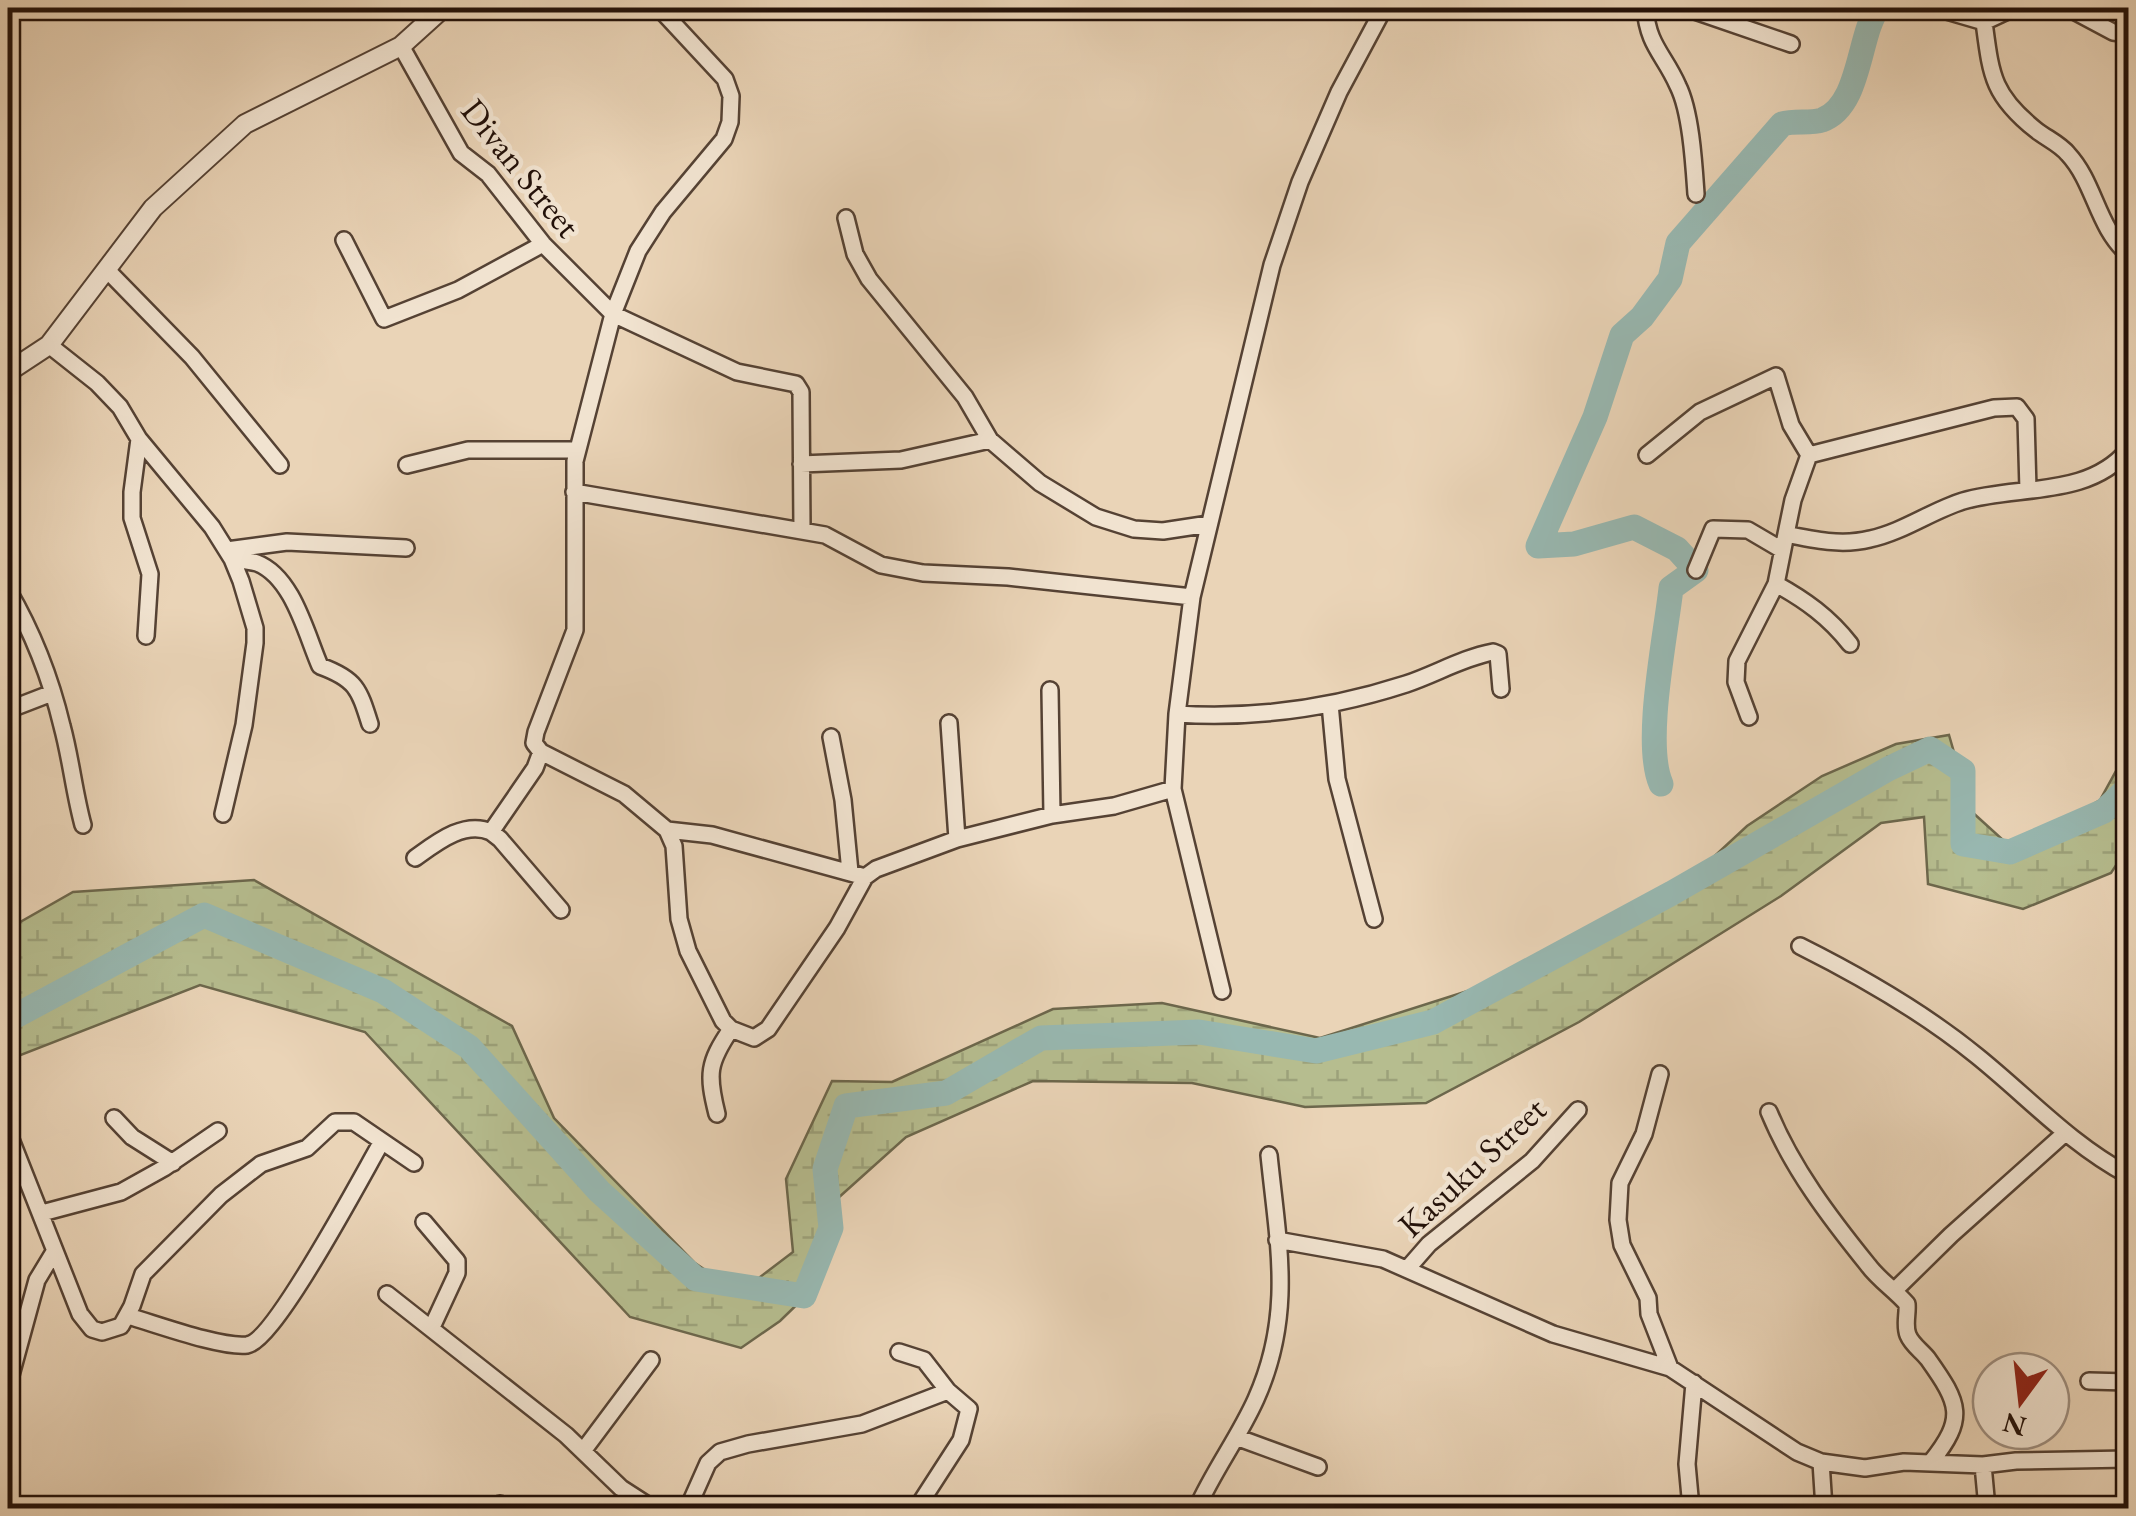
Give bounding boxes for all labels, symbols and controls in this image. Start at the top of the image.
street label: Divan Street [452,89,591,246]
street label: Kasuku Street [1388,1087,1555,1247]
north arrow [1971,1351,2071,1451]
text: N [1999,1405,2030,1445]

